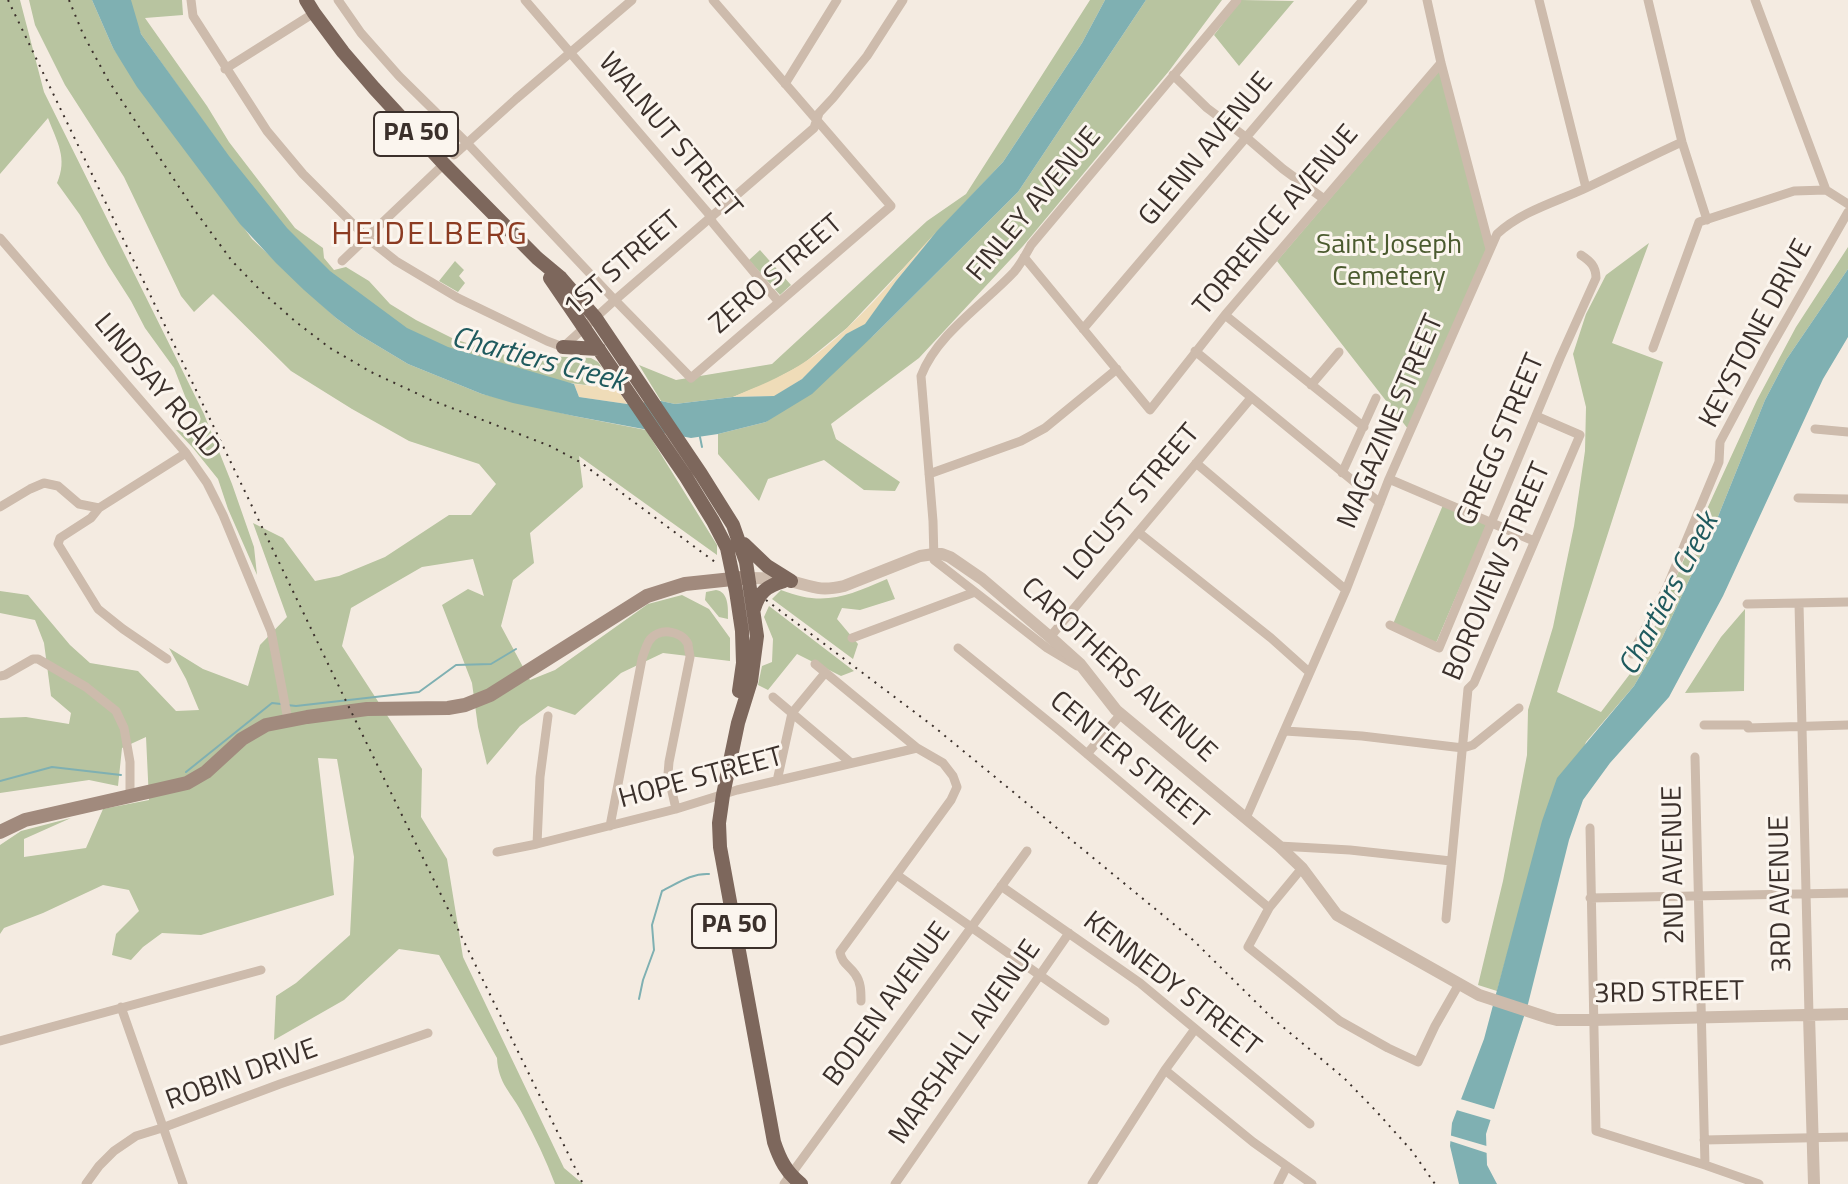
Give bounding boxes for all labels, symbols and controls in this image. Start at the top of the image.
street label: WALNUT STREET [590,47,748,225]
street label: GLENN AVENUE [1133,66,1281,234]
road number: PA 50 [374,112,458,156]
street label: TORRENCE AVENUE [1187,119,1367,323]
street label: FINLEY AVENUE [961,121,1109,289]
street label: 1ST STREET [557,205,689,325]
street label: ZERO STREET [704,208,850,342]
district label: HEIDELBERG [331,217,529,255]
park label: Saint Joseph Cemetery [1316,229,1462,295]
street label: KEYSTONE DRIVE [1693,234,1821,434]
street label: LINDSAY ROAD [86,308,226,466]
street label: MAGAZINE STREET [1332,310,1452,534]
water label: Chartiers Creek [447,321,629,401]
street label: GREGG STREET [1451,349,1553,531]
street label: LOCUST STREET [1058,418,1208,588]
street label: BOROVIEW STREET [1437,458,1559,686]
water label: Chartiers Creek [1612,508,1728,682]
street label: CAROTHERS AVENUE [1013,572,1223,770]
street label: CENTER STREET [1042,685,1214,837]
street label: HOPE STREET [615,741,787,817]
street label: 2ND AVENUE [1657,785,1693,945]
street label: 3RD AVENUE [1764,815,1800,973]
road number: PA 50 [692,904,776,948]
street label: KENNEDY STREET [1076,905,1266,1065]
street label: BODEN AVENUE [817,916,959,1094]
street label: MARSHALL AVENUE [883,935,1049,1151]
street label: 3RD STREET [1594,976,1744,1012]
street label: ROBIN DRIVE [162,1033,322,1119]

